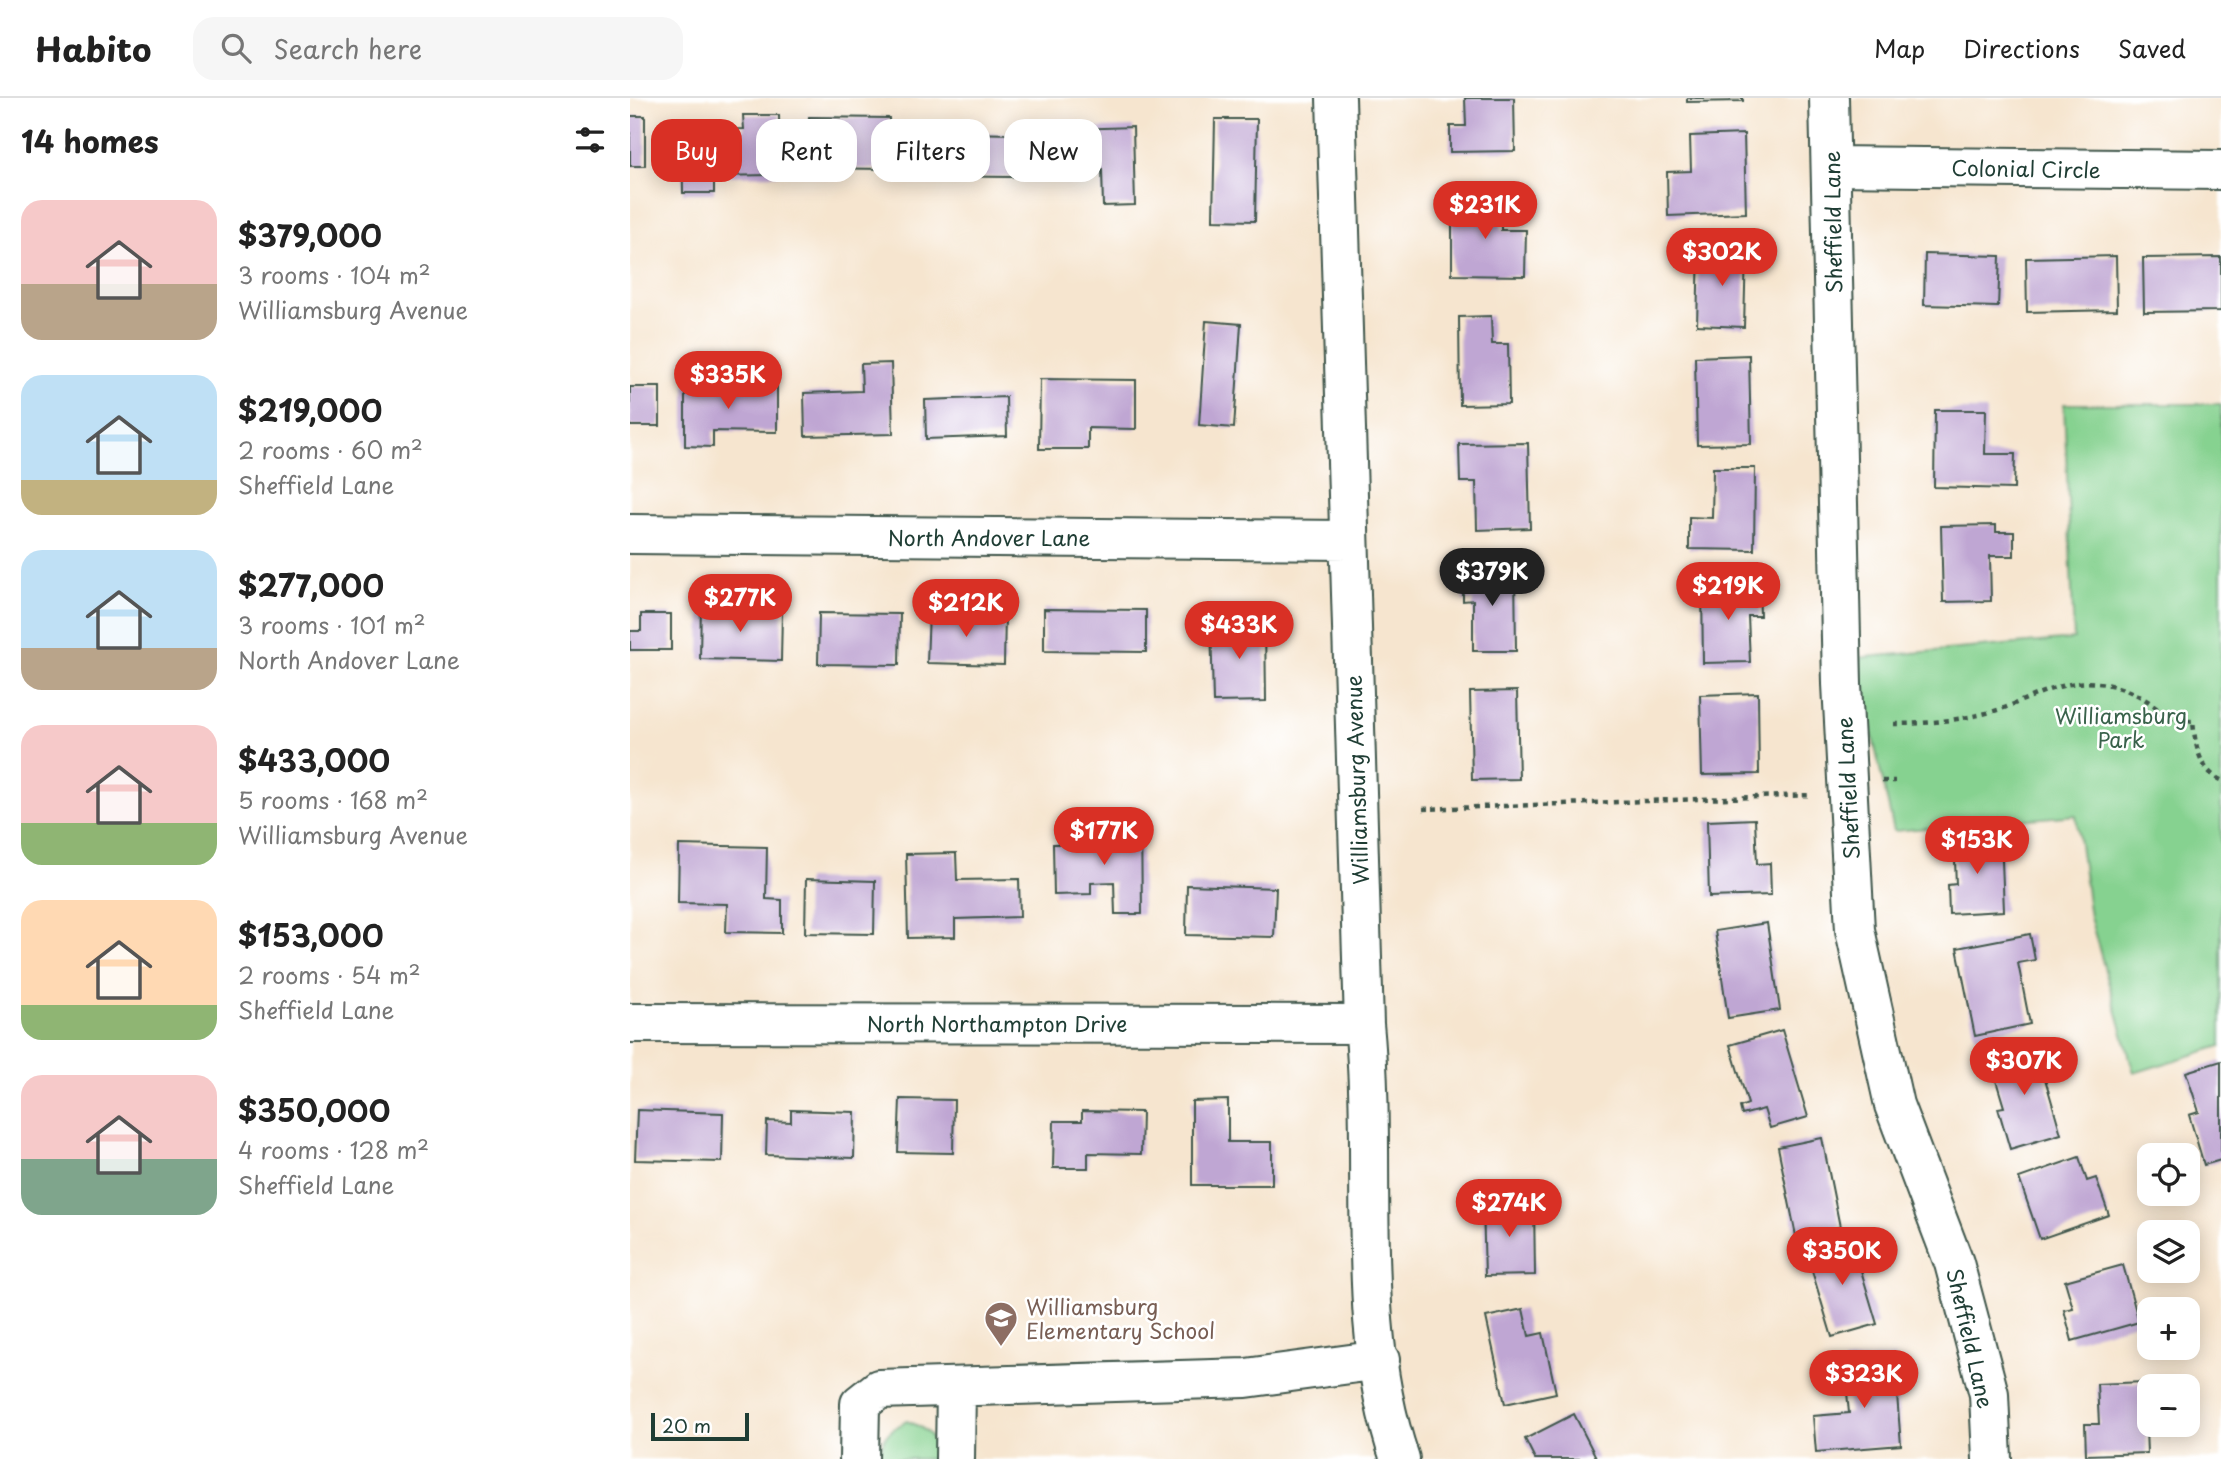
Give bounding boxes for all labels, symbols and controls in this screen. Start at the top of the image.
search box [193,17,683,80]
text: Habito [35,23,151,73]
icon: search [217,29,255,67]
text: Search here [273,29,422,68]
text: Map [1874,30,1925,66]
text: Directions [1963,30,2080,66]
text: Saved [2118,30,2186,66]
text: 14 homes [21,118,159,163]
chip: Buy [651,119,742,182]
chip: Rent [756,119,857,182]
chip: Filters [871,119,990,182]
chip: New [1004,119,1102,182]
icon: filters [571,121,609,159]
street label: Sheffield Lane [1815,150,1849,294]
street label: Colonial Circle [1951,151,2101,185]
pin: $231K [1436,181,1534,241]
text: $231K [1449,186,1521,221]
text: $379,000 [238,212,382,257]
icon: home [77,228,161,312]
pin: $302K [1673,228,1771,288]
text: $302K [1682,233,1762,268]
text: 3 rooms · 104 m² [238,257,431,292]
text: Williamsburg Avenue [238,292,468,327]
pin: $335K [679,352,777,411]
text: $335K [690,356,766,391]
text: $219,000 [238,387,382,432]
icon: home [77,403,161,487]
text: 2 rooms · 60 m² [238,432,423,467]
text: Sheffield Lane [238,467,395,502]
street label: North Andover Lane [888,521,1090,553]
pin: $379K [1443,548,1541,608]
text: $379K [1456,553,1528,588]
text: $277,000 [238,562,384,607]
pin: $219K [1679,562,1777,622]
text: $219K [1692,567,1764,602]
pin: $277K [691,574,789,634]
icon: home [77,578,161,662]
text: $277K [704,579,776,614]
pin: $212K [917,580,1015,639]
text: $212K [928,584,1004,619]
pin: $433K [1190,602,1288,661]
text: $433K [1201,606,1277,641]
text: 3 rooms · 101 m² [238,607,426,642]
text: North Andover Lane [238,642,460,677]
street label: Williamsburg Avenue [1336,675,1376,885]
park label: Williamsburg Park [2055,699,2187,755]
street label: Sheffield Lane [1827,716,1867,860]
text: $433,000 [238,737,390,782]
icon: home [77,753,161,837]
text: 5 rooms · 168 m² [238,782,428,817]
pin: $177K [1055,808,1153,867]
text: $177K [1070,812,1138,847]
pin: $153K [1928,816,2026,876]
text: Williamsburg Avenue [238,817,468,852]
text: $153K [1941,821,2013,856]
text: $153,000 [238,912,384,957]
icon: home [77,928,161,1012]
text: 2 rooms · 54 m² [238,957,421,992]
text: Sheffield Lane [238,992,395,1027]
street label: North Northampton Drive [867,1007,1127,1039]
pin: $307K [1975,1038,2073,1097]
text: $307K [1986,1042,2062,1077]
text: $350,000 [238,1087,390,1132]
icon: home [77,1103,161,1187]
text: 4 rooms · 128 m² [238,1132,429,1167]
map controls [2137,1143,2200,1437]
button: locate [2137,1143,2200,1206]
text: Sheffield Lane [238,1167,395,1202]
pin: $274K [1460,1180,1558,1239]
text: $274K [1472,1184,1546,1219]
button: layers [2137,1220,2200,1283]
pin: $350K [1793,1228,1891,1287]
text: $350K [1803,1232,1881,1267]
street label: Sheffield Lane [1939,1265,2003,1411]
place label: Williamsburg Elementary School [1026,1290,1215,1346]
button: + [2137,1297,2200,1360]
school or university icon: Williamsburg Elementary School [982,1299,1020,1348]
pin: $323K [1815,1350,1913,1410]
text: $323K [1825,1355,1903,1390]
button: − [2137,1374,2200,1437]
scale bar [651,1410,749,1442]
text: 20 m [662,1411,711,1439]

